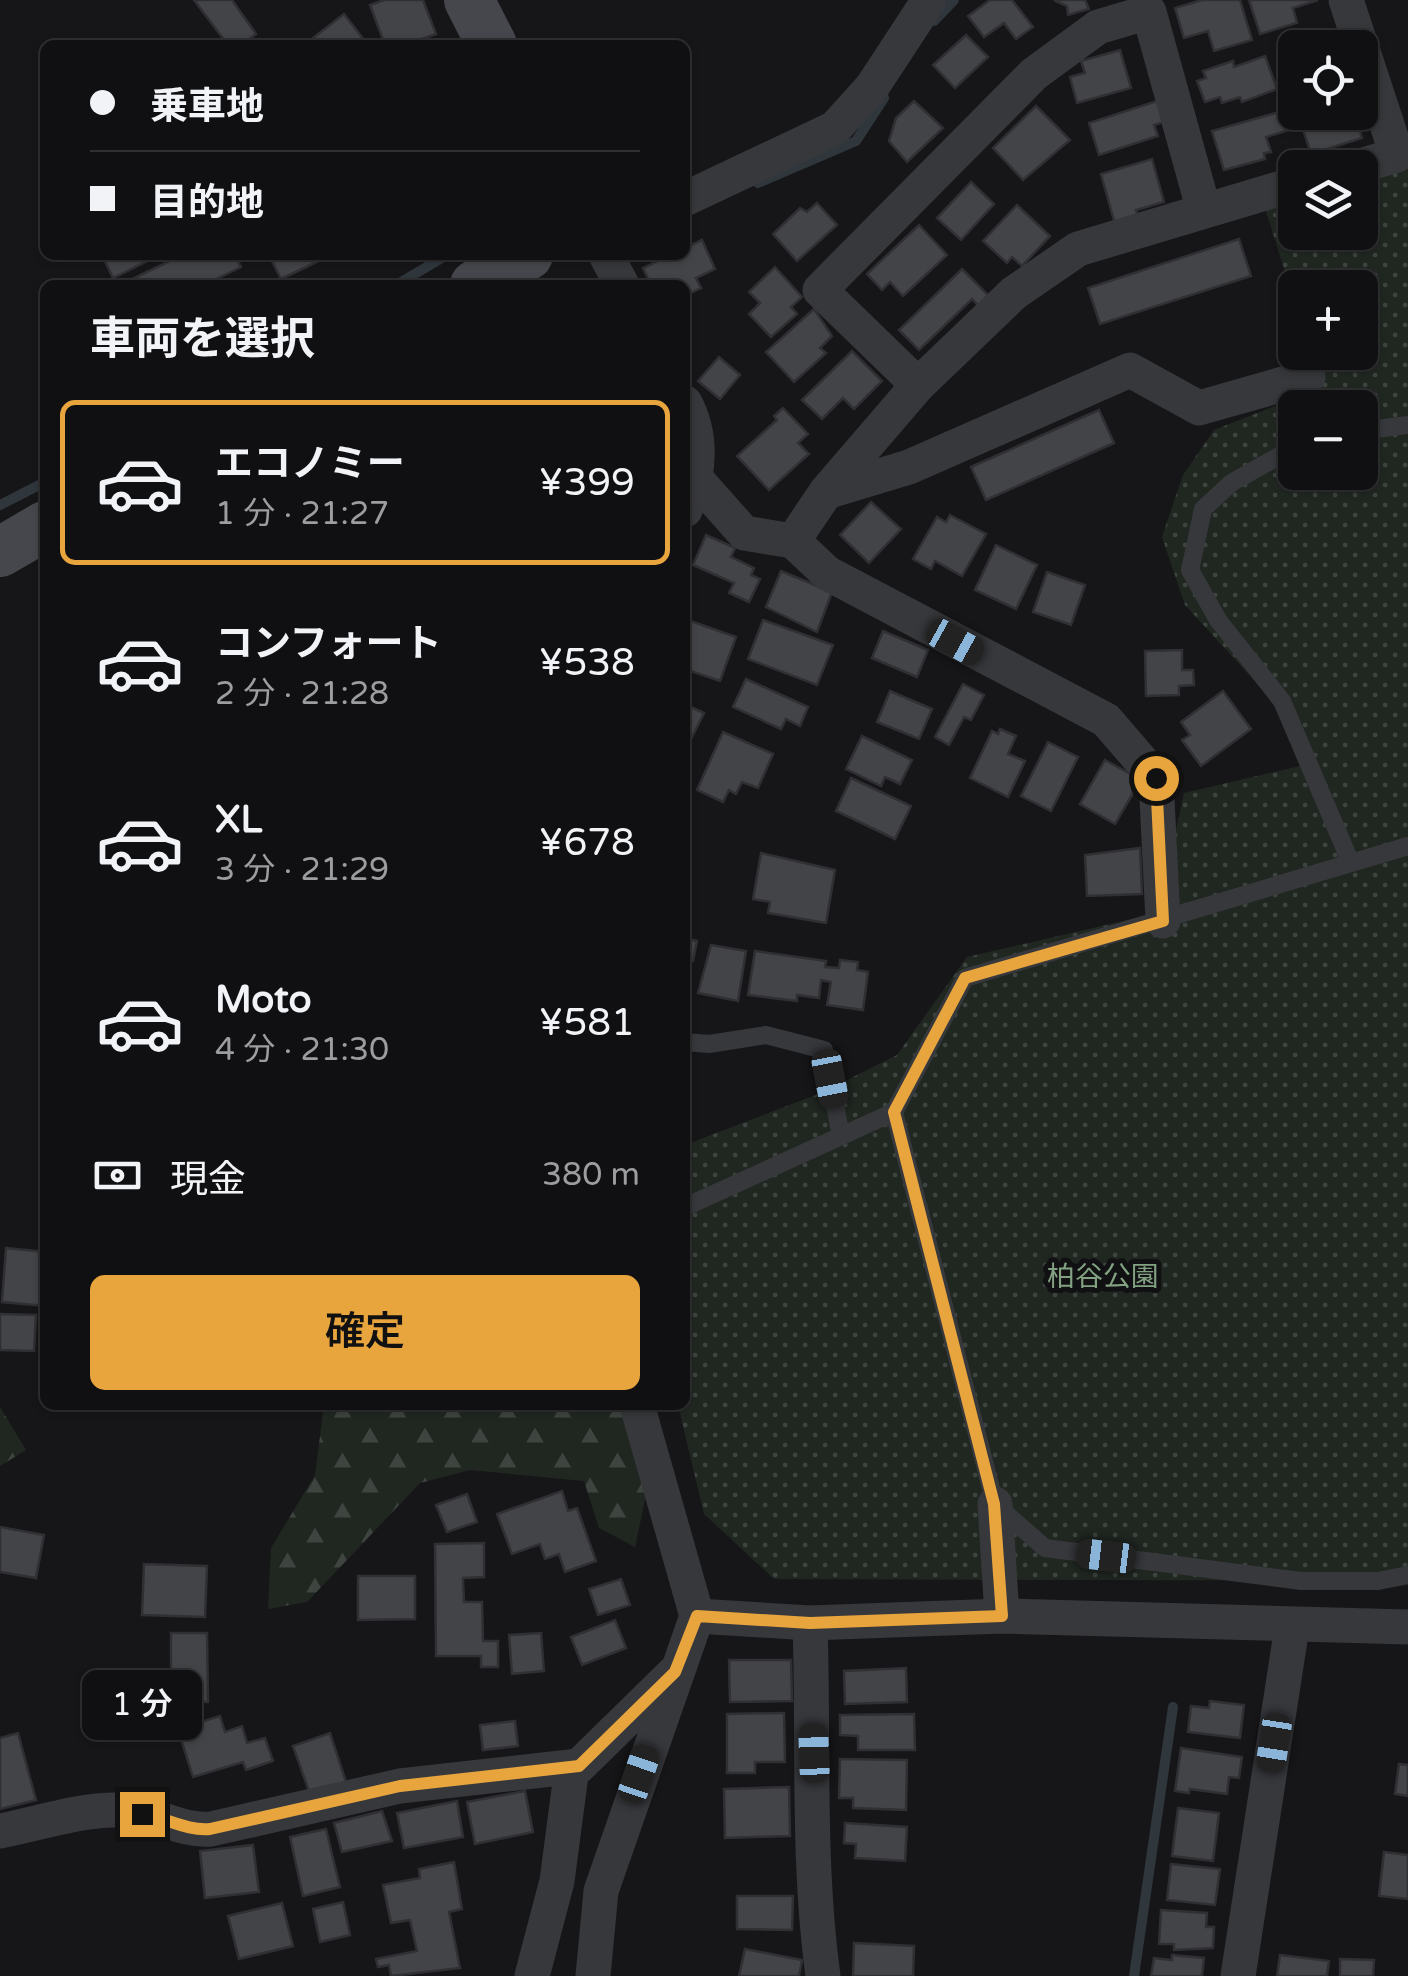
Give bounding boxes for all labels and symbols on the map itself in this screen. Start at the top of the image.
car [921,614,989,670]
route start [1134,756,1179,801]
car [810,1047,850,1111]
park label: 柏谷公園 [1047,1260,1159,1294]
car [1074,1537,1138,1575]
callout: 1 分 [82,1669,202,1739]
car [1254,1711,1294,1775]
car [798,1722,830,1784]
car [615,1741,663,1807]
route end [120,1792,165,1837]

